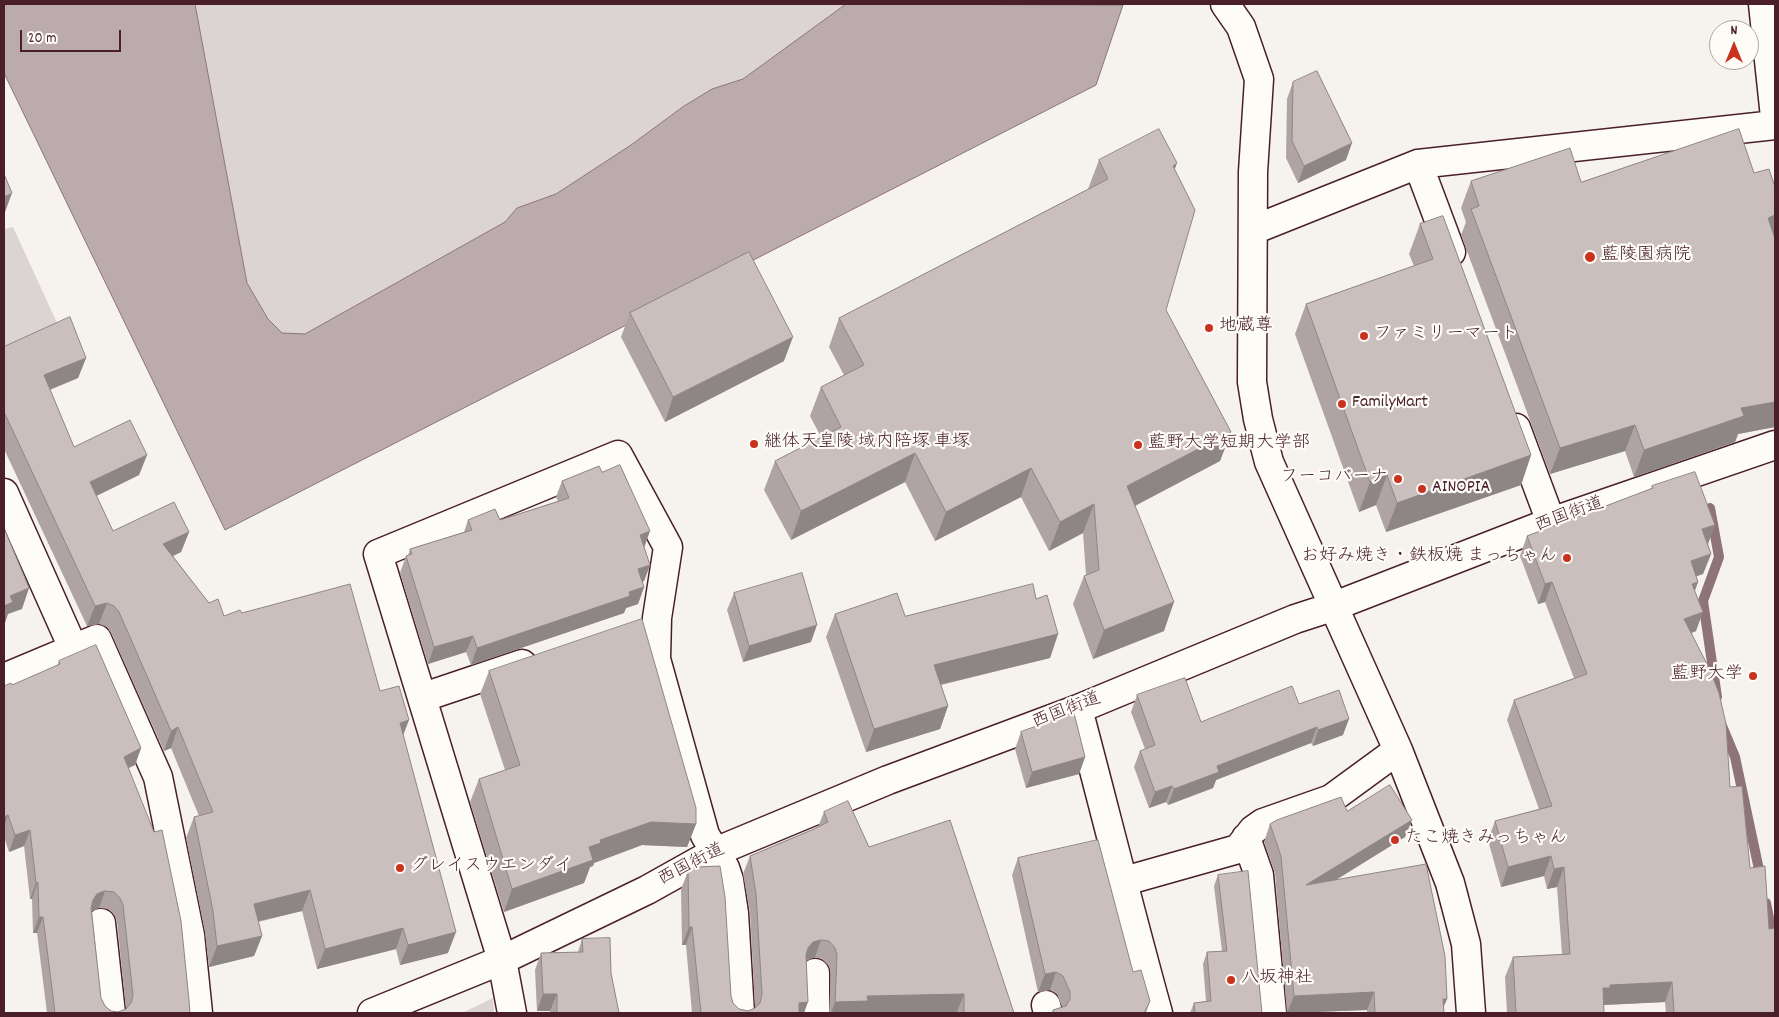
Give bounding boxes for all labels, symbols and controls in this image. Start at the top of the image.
scale bar [22,20,124,52]
north arrow [1709,20,1759,70]
text: N [1731,21,1737,41]
text: 20 m [28,28,56,50]
place label: 藍陵園病院 [1601,246,1691,268]
marker: 藍陵園病院 [1583,250,1597,264]
place label: 地蔵尊 [1219,317,1273,339]
marker: 地蔵尊 [1203,322,1215,334]
place label: ファミリーマート [1374,325,1518,347]
marker: ファミリーマート [1358,330,1370,342]
place label: FamilyMart [1352,393,1428,415]
marker: FamilyMart [1336,398,1348,410]
place label: 継体天皇陵 域内陪塚 車塚 [764,433,970,455]
place label: 藍野大学短期大学部 [1148,434,1310,456]
marker: 継体天皇陵 域内陪塚 車塚 [748,438,760,450]
marker: 藍野大学短期大学部 [1132,439,1144,451]
place label: フーコバーナ [1280,468,1388,490]
marker: フーコバーナ [1392,473,1404,485]
place label: AINOPIA [1432,478,1490,500]
marker: AINOPIA [1416,483,1428,495]
street label: 西国街道 [1532,494,1608,538]
place label: お好み焼き・鉄板焼 まっちゃん [1301,547,1557,569]
marker: お好み焼き・鉄板焼 まっちゃん [1561,552,1573,564]
place label: 藍野大学 [1671,665,1743,687]
marker: 藍野大学 [1747,670,1759,682]
street label: 西国街道 [1030,689,1104,735]
place label: たこ焼きみっちゃん [1405,829,1567,851]
marker: たこ焼きみっちゃん [1389,834,1401,846]
street label: 西国街道 [655,840,729,892]
place label: グレイスウエンダイ [410,857,572,879]
marker: グレイスウエンダイ [394,862,406,874]
place label: 八坂神社 [1241,969,1313,991]
marker: 八坂神社 [1225,974,1237,986]

